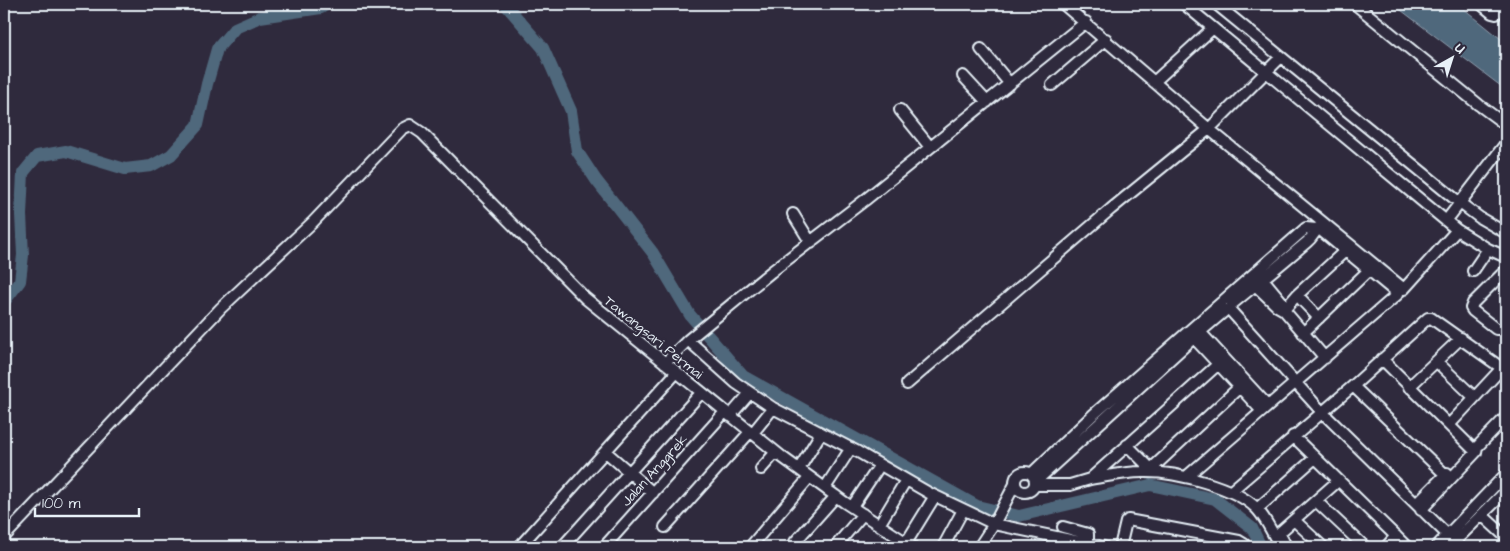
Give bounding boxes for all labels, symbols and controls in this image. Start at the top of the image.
north arrow [1428,32,1478,82]
text: U [1450,38,1469,59]
street label: Tawangsari Permai [599,291,707,384]
street label: Jalan Anggrek [617,430,693,511]
scale bar [35,486,139,518]
text: 100 m [42,493,81,514]

